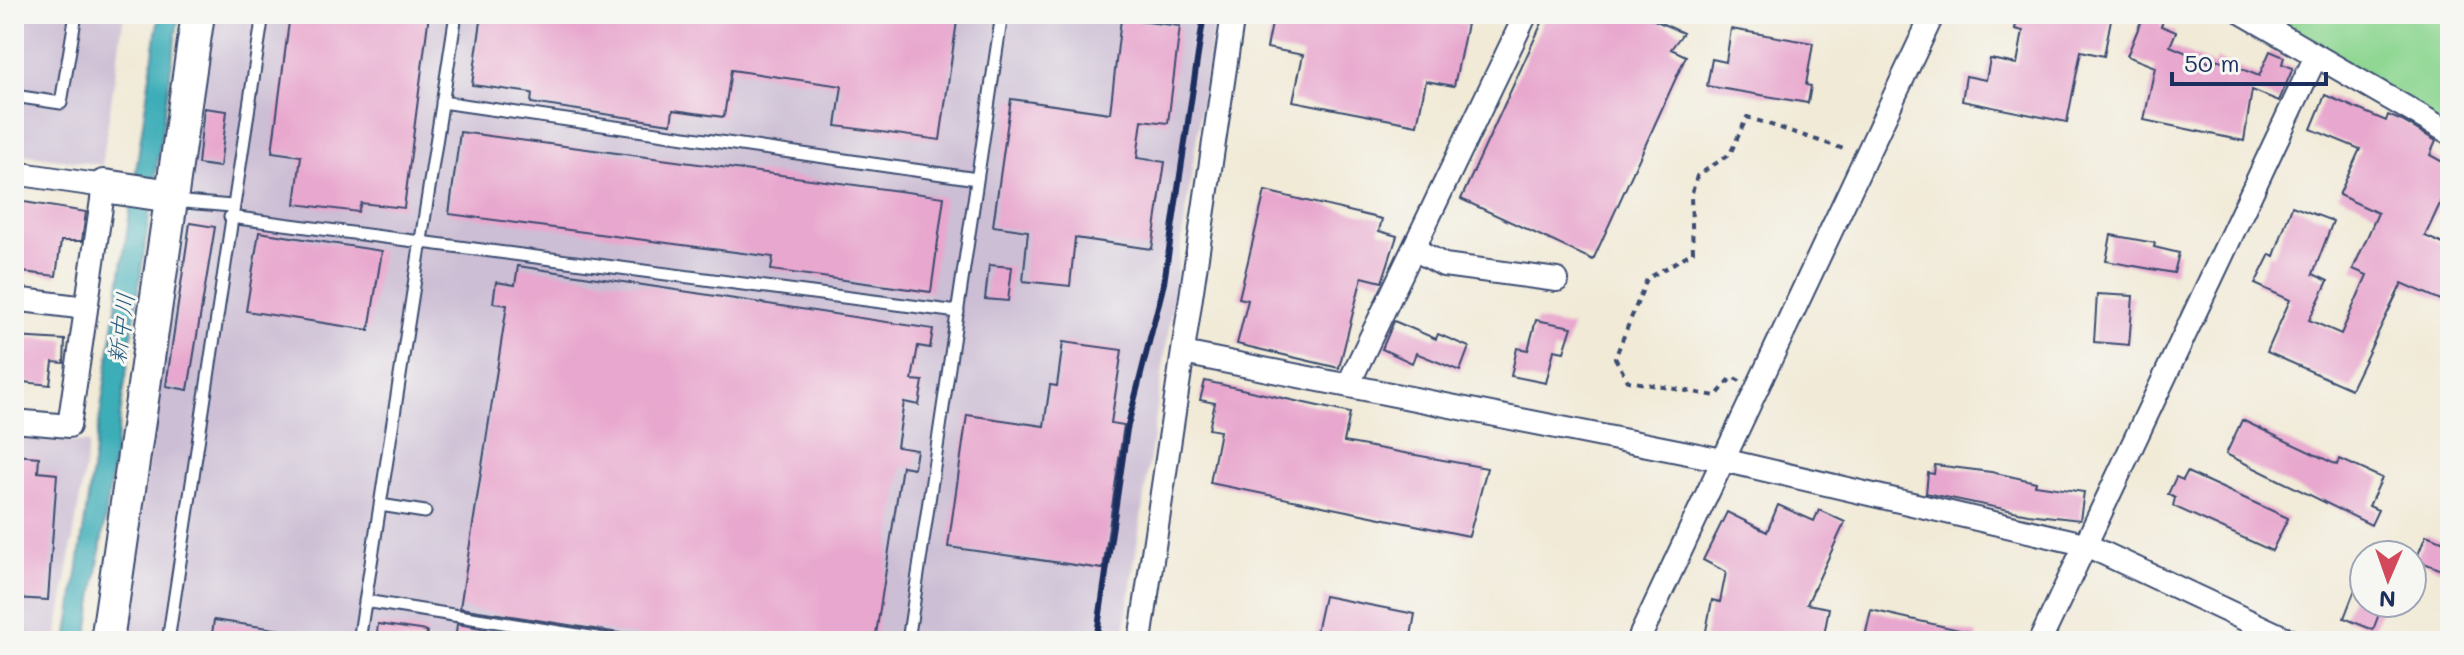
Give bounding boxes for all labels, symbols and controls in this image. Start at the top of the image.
scale bar [2172,36,2326,86]
text: 50 m [2184,47,2240,78]
water label: 新中川 [100,290,140,366]
north arrow [2348,539,2428,619]
text: N [2378,585,2396,614]

